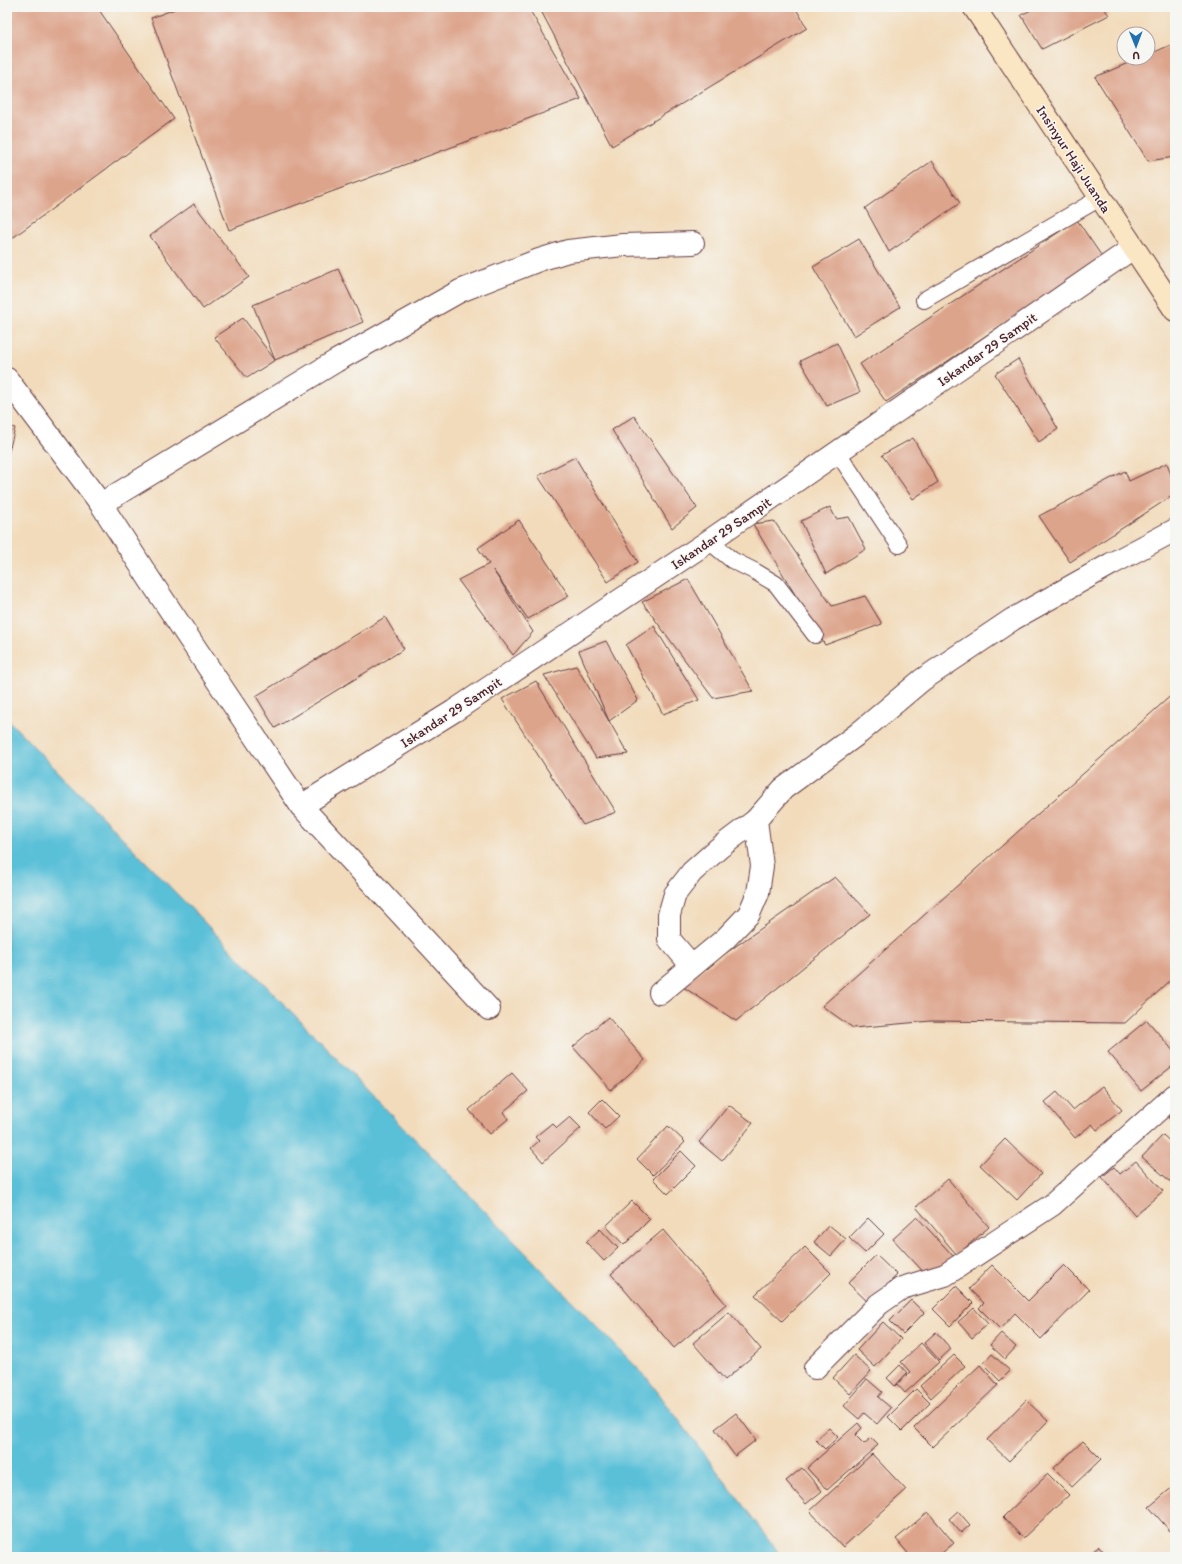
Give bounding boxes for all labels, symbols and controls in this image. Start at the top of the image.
north arrow [1116,26,1156,66]
text: U [1132,49,1140,62]
street label: Insinyur Haji Juanda [1032,102,1115,217]
street label: Iskandar 29 Sampit [934,309,1040,390]
street label: Iskandar 29 Sampit [668,494,775,573]
street label: Iskandar 29 Sampit [397,673,505,752]

